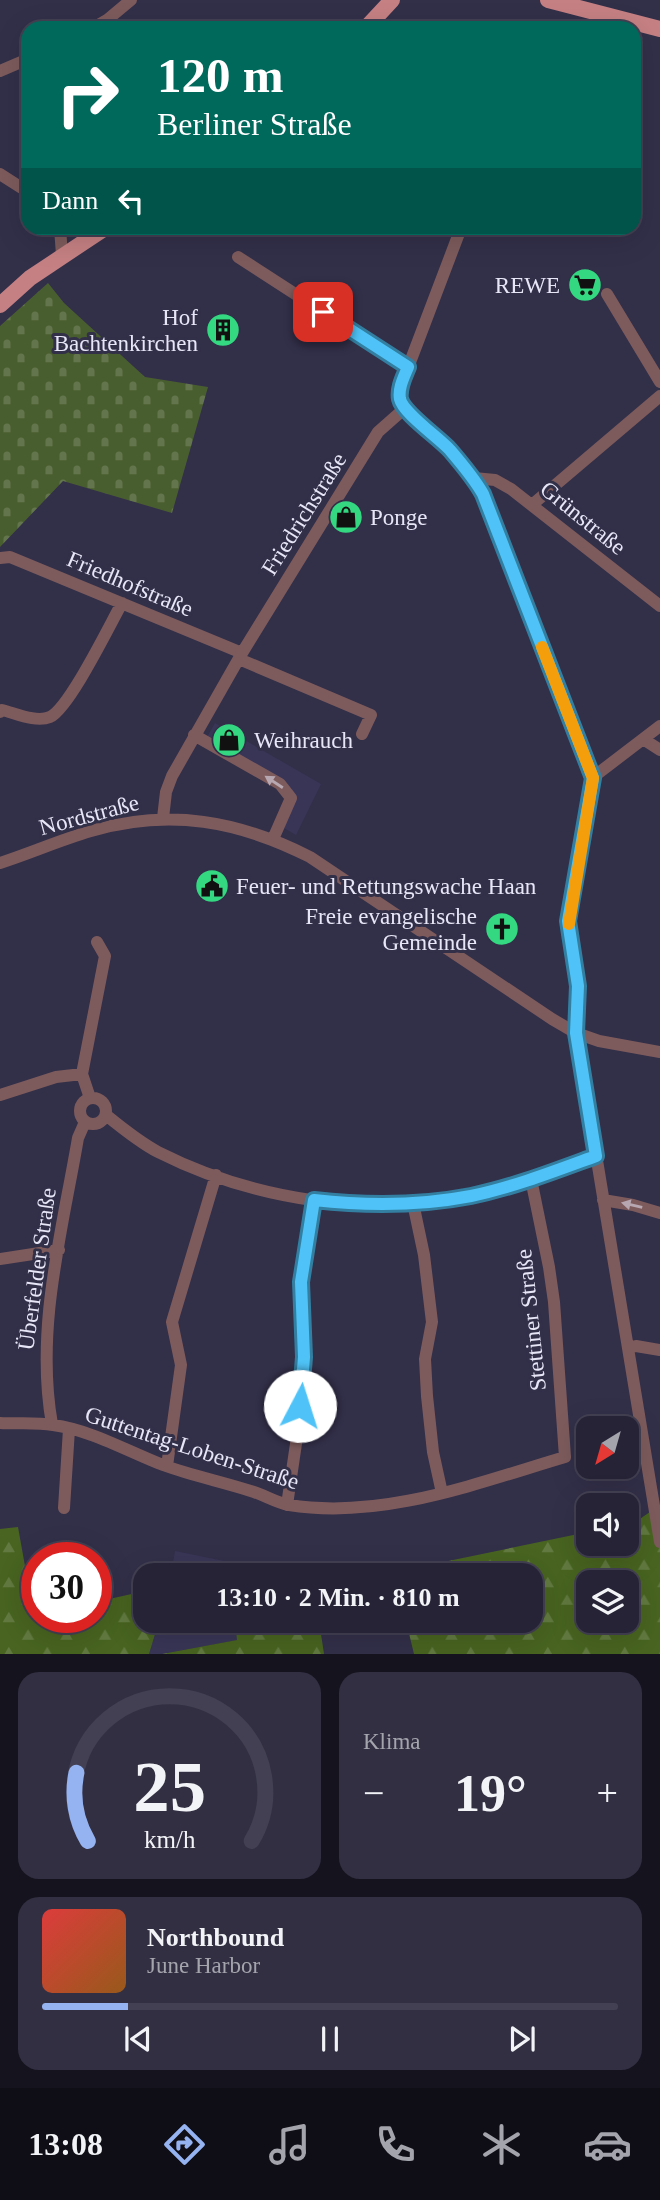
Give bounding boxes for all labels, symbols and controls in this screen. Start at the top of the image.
text: 120 m [157,48,284,103]
icon: right [42,49,133,140]
text: Berliner Straße [157,106,352,142]
icon: left [112,182,150,220]
text: Dann [42,186,98,215]
supermarket icon: REWE [566,266,604,304]
place label: REWE [495,273,560,298]
pin [293,282,353,342]
icon: arrive [304,293,342,331]
place label: Hof Bachtenkirchen [54,305,198,356]
building icon: Hof Bachtenkirchen [204,311,242,349]
street label: Friedrichstraße [257,448,351,580]
street label: Grünstraße [535,476,631,560]
shop icon: Ponge [327,498,365,536]
place label: Ponge [370,505,428,530]
street label: Friedhofstraße [63,546,197,622]
shop icon: Weihrauch [210,721,248,759]
place label: Weihrauch [254,728,354,753]
one-way arrow [265,775,284,788]
street label: Nordstraße [36,790,142,840]
public building icon: Feuer- und Rettungswache Haan [193,867,231,905]
place label: Feuer- und Rettungswache Haan [236,874,537,899]
place label: Freie evangelische Gemeinde [305,904,477,955]
church icon: Freie evangelische Gemeinde [483,910,521,948]
street label: Überfelder Straße [13,1186,61,1352]
one-way arrow [621,1200,643,1211]
street label: Stettiner Straße [511,1248,551,1392]
position arrow [263,1369,337,1443]
street label: Guttentag-Loben-Straße [82,1402,302,1494]
north arrow [576,1416,639,1479]
map controls [576,1416,639,1633]
button: sound [576,1493,639,1556]
speed limit sign: 30 [21,1542,112,1633]
button: layers [576,1570,639,1633]
text: 13:10 · 2 Min. · 810 m [216,1583,460,1612]
text: Klima [363,1729,421,1754]
text: 25 [133,1747,206,1828]
text: 19° [454,1765,527,1822]
text: − [363,1772,384,1814]
text: + [597,1772,618,1814]
text: km/h [144,1826,196,1853]
text: Northbound [147,1923,284,1952]
text: June Harbor [147,1953,260,1978]
icon: previous [119,2020,157,2058]
icon: pause [311,2020,349,2058]
icon: next [503,2020,541,2058]
icon: directions [160,2120,209,2169]
icon: music [265,2120,314,2169]
icon: phone [371,2120,420,2169]
icon: climate [477,2120,526,2169]
icon: car [583,2120,632,2169]
text: 13:08 [28,2126,103,2162]

